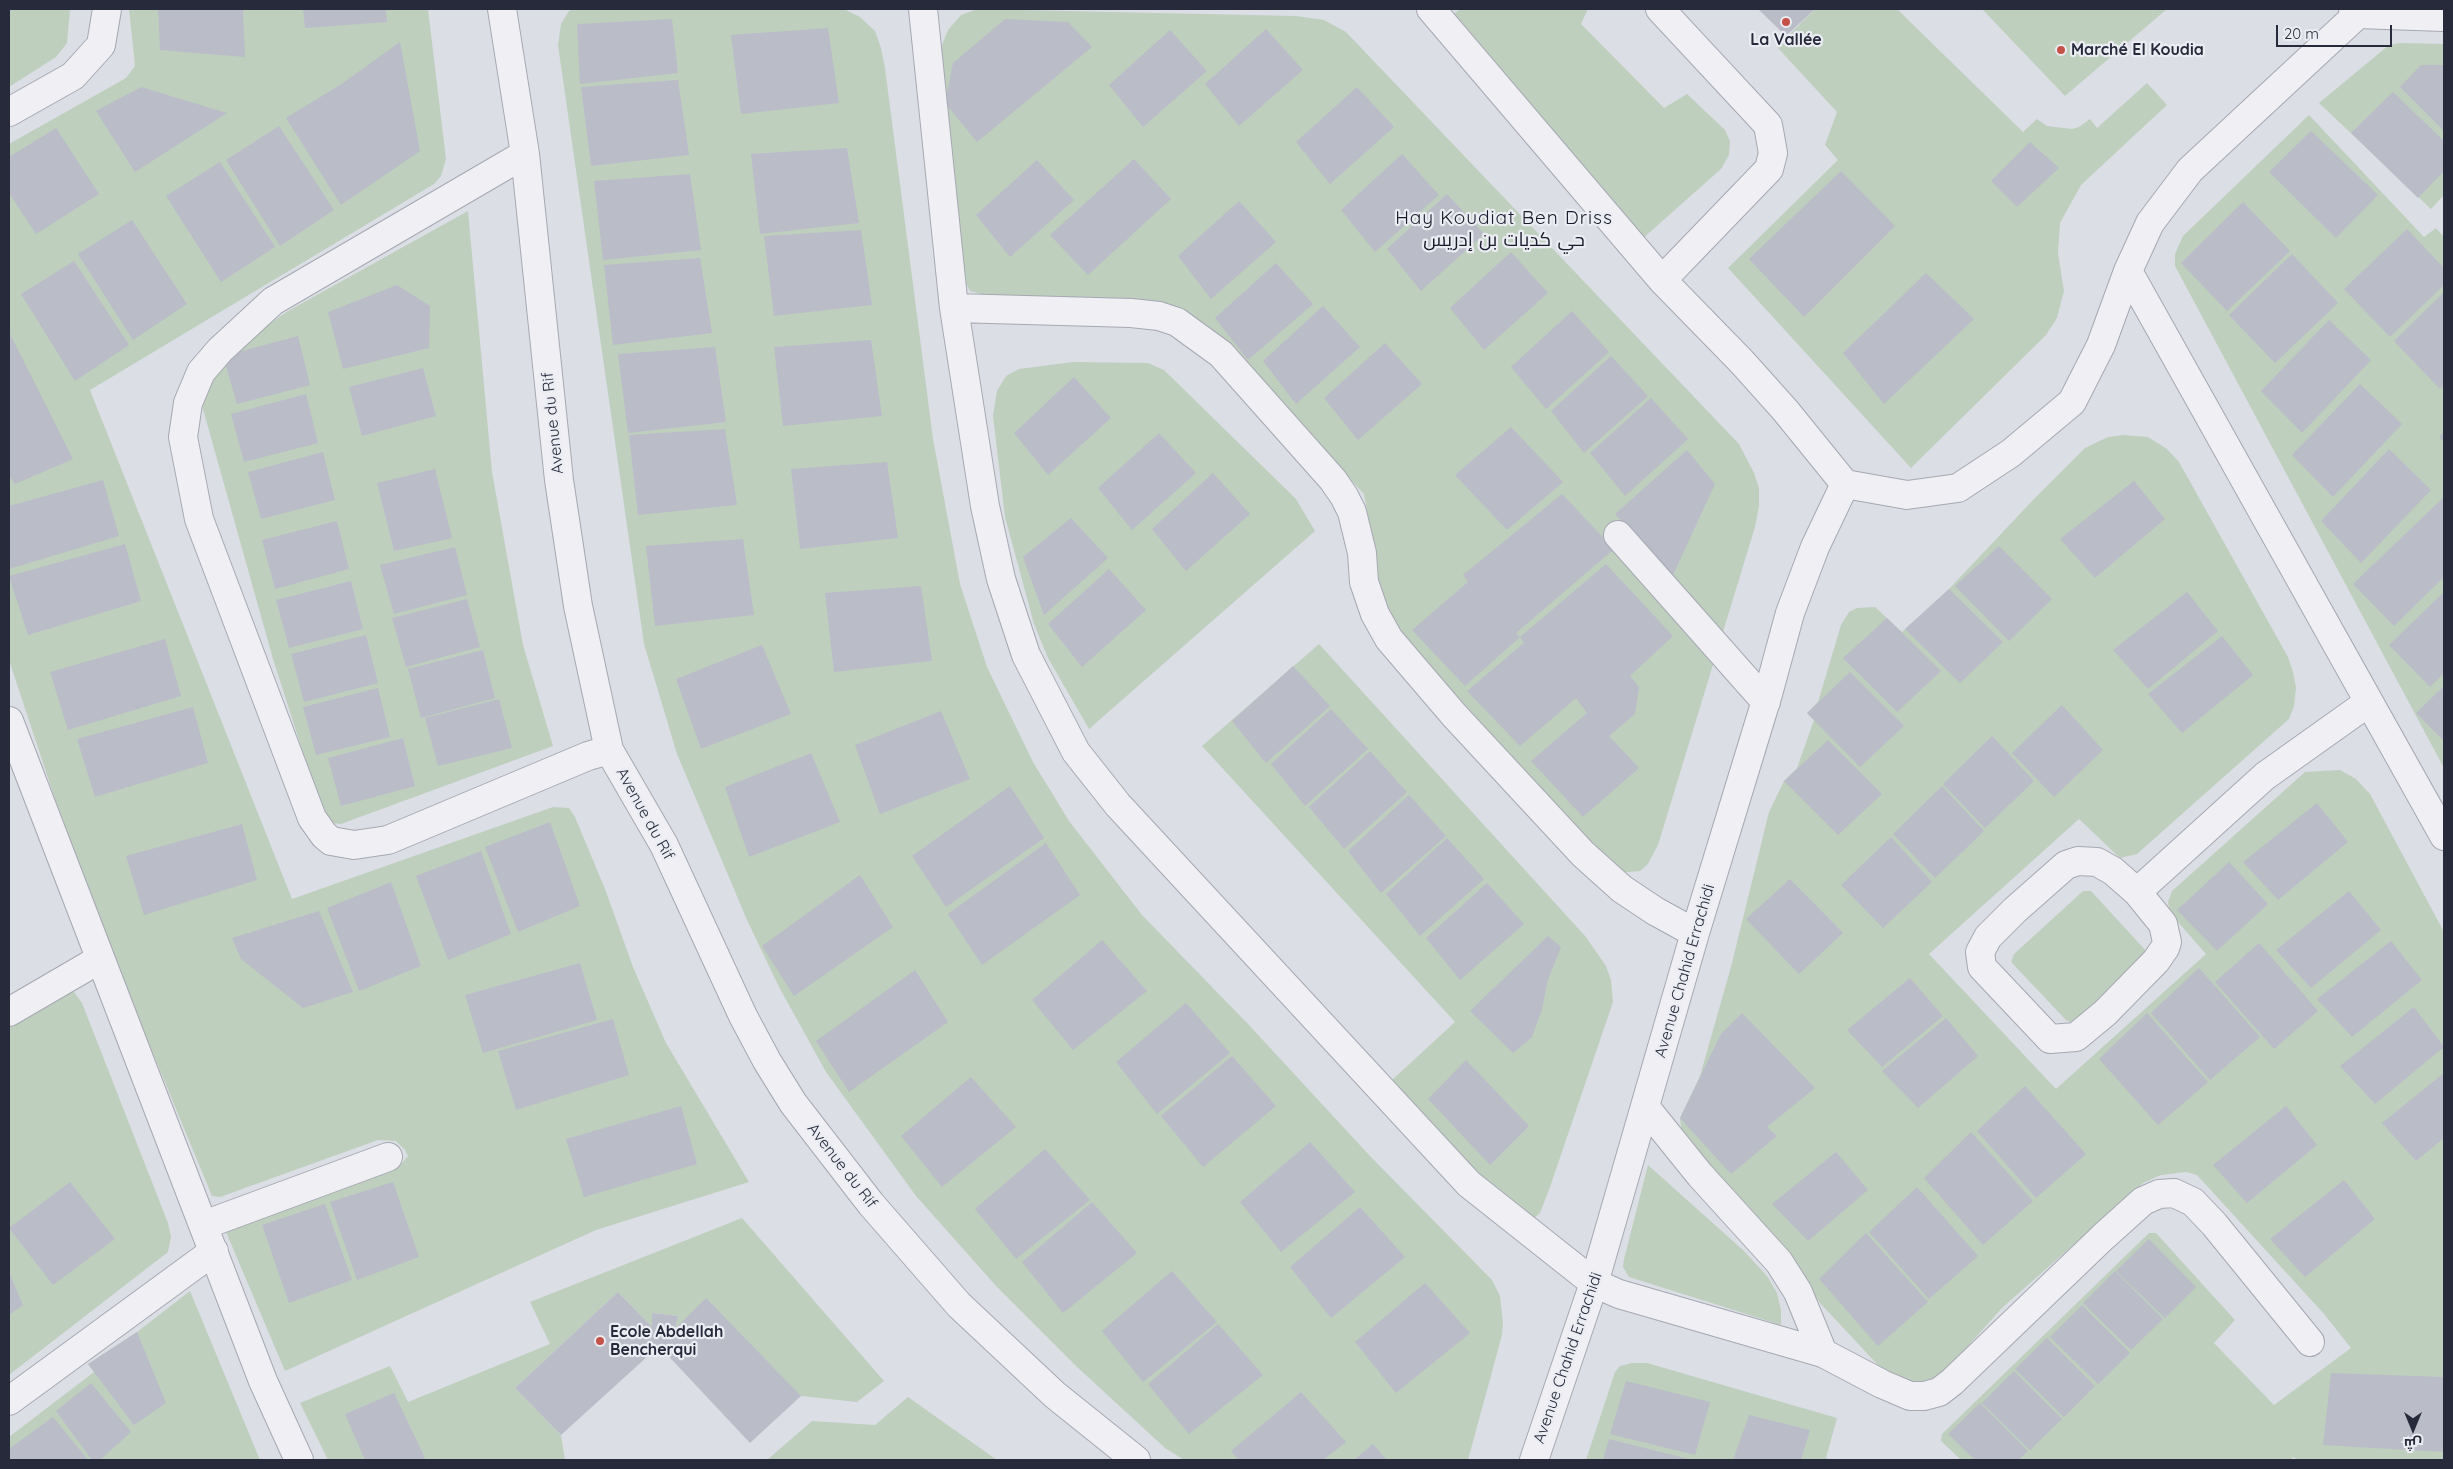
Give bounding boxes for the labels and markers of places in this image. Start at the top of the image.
marker: La Vallée [1780,16,1792,28]
place label: La Vallée [1750,30,1822,50]
place label: Marché El Koudia [2071,40,2204,60]
marker: Marché El Koudia [2055,44,2067,56]
place label: Ecole Abdellah Bencherqui [610,1322,723,1360]
marker: Ecole Abdellah Bencherqui [594,1335,606,1347]

